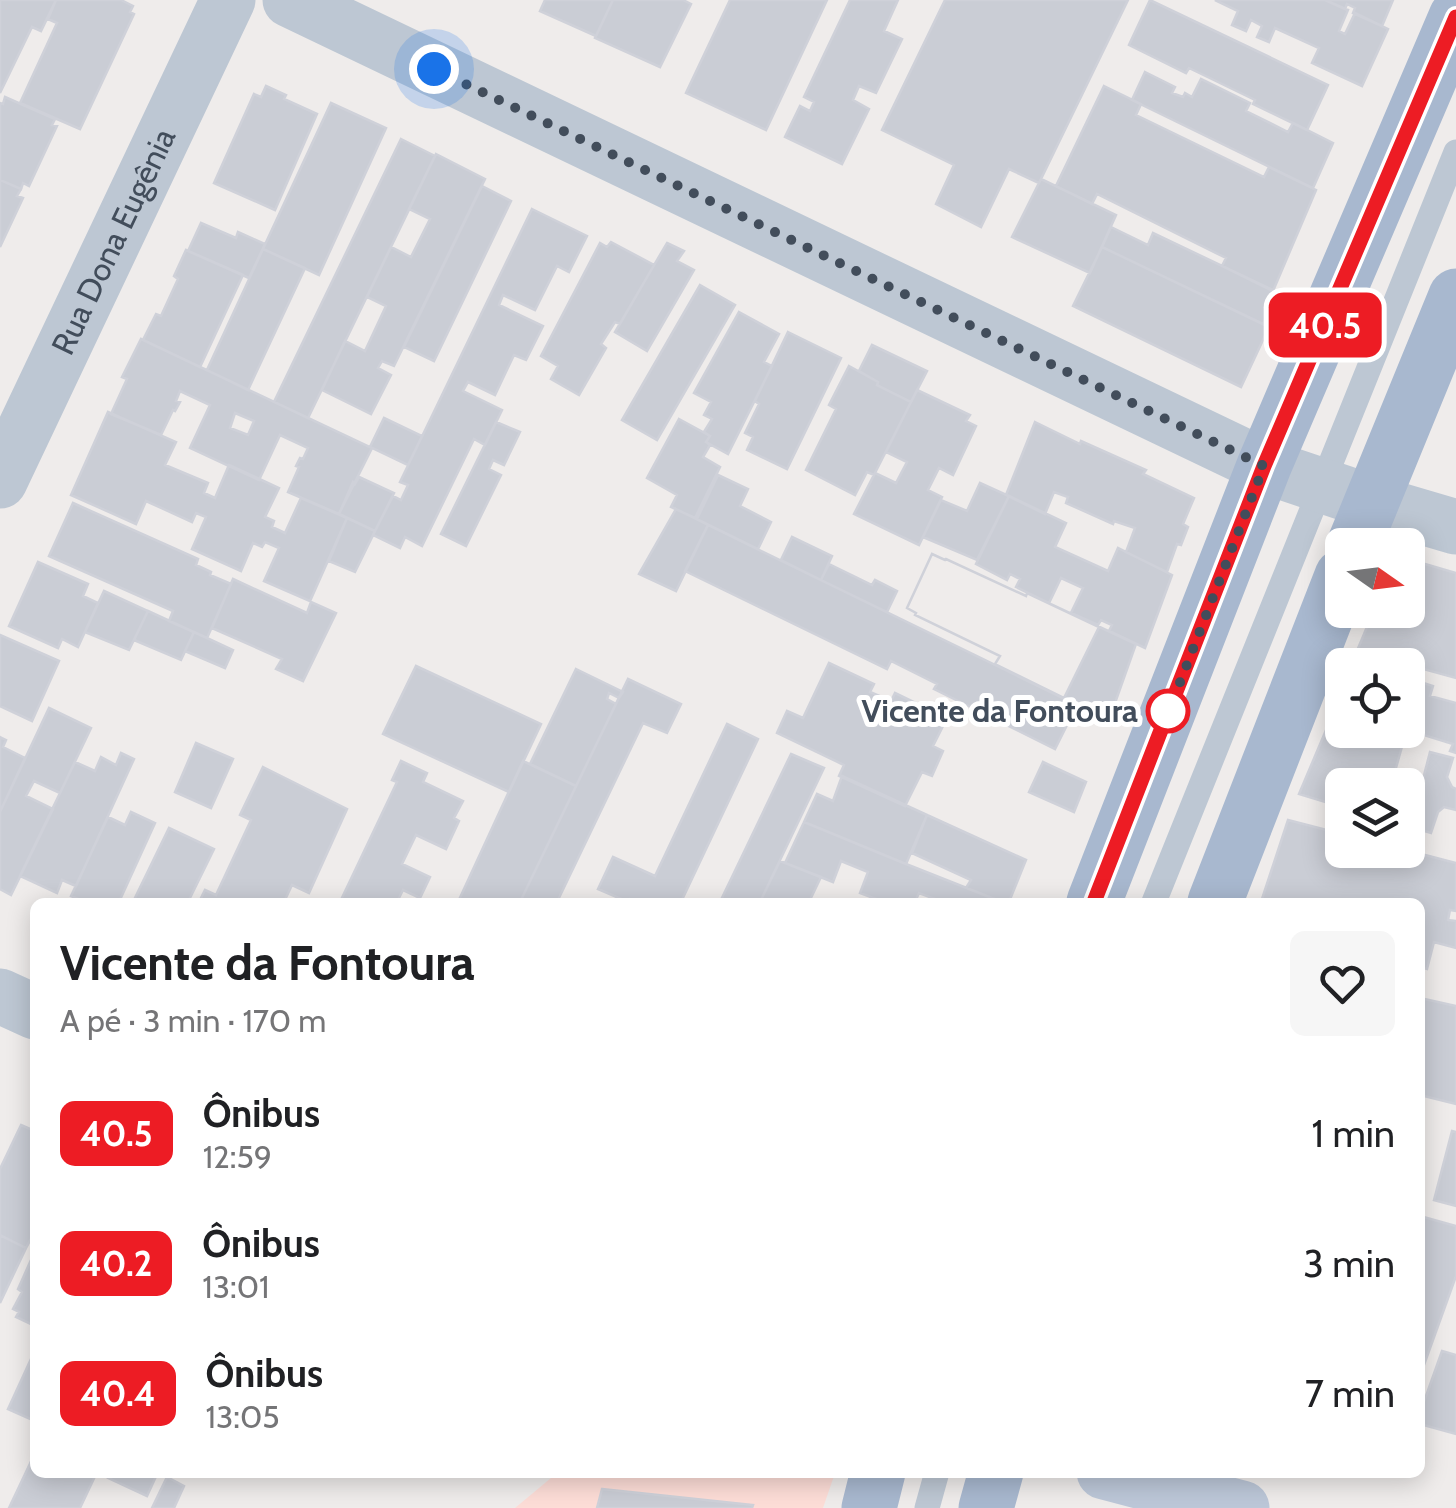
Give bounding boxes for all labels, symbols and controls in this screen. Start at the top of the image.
your location [409,44,459,94]
street label: Rua Dona Eugênia [43,121,184,361]
line badge: 40.5 [1255,292,1395,358]
text: 40.5 [1289,304,1361,347]
north arrow [1325,528,1425,628]
map controls [1325,528,1425,868]
button: locate [1325,648,1425,748]
marker: Vicente da Fontoura [1147,690,1189,732]
place label: Vicente da Fontoura [862,691,1138,730]
button: layers [1325,768,1425,868]
button: heart [1290,931,1395,1036]
text: Vicente da Fontoura [60,934,475,992]
text: A pé · 3 min · 170 m [60,1001,326,1040]
text: Ônibus [203,1090,320,1137]
text: 1 min [1311,1110,1395,1157]
text: 40.5 [80,1112,153,1155]
text: 12:59 [203,1137,272,1176]
text: Ônibus [202,1220,320,1267]
text: 3 min [1303,1240,1395,1287]
text: 40.2 [80,1242,152,1285]
text: 13:01 [202,1267,270,1306]
text: Ônibus [206,1350,323,1397]
text: 7 min [1305,1370,1395,1417]
text: 40.4 [80,1372,156,1415]
text: 13:05 [206,1397,280,1436]

